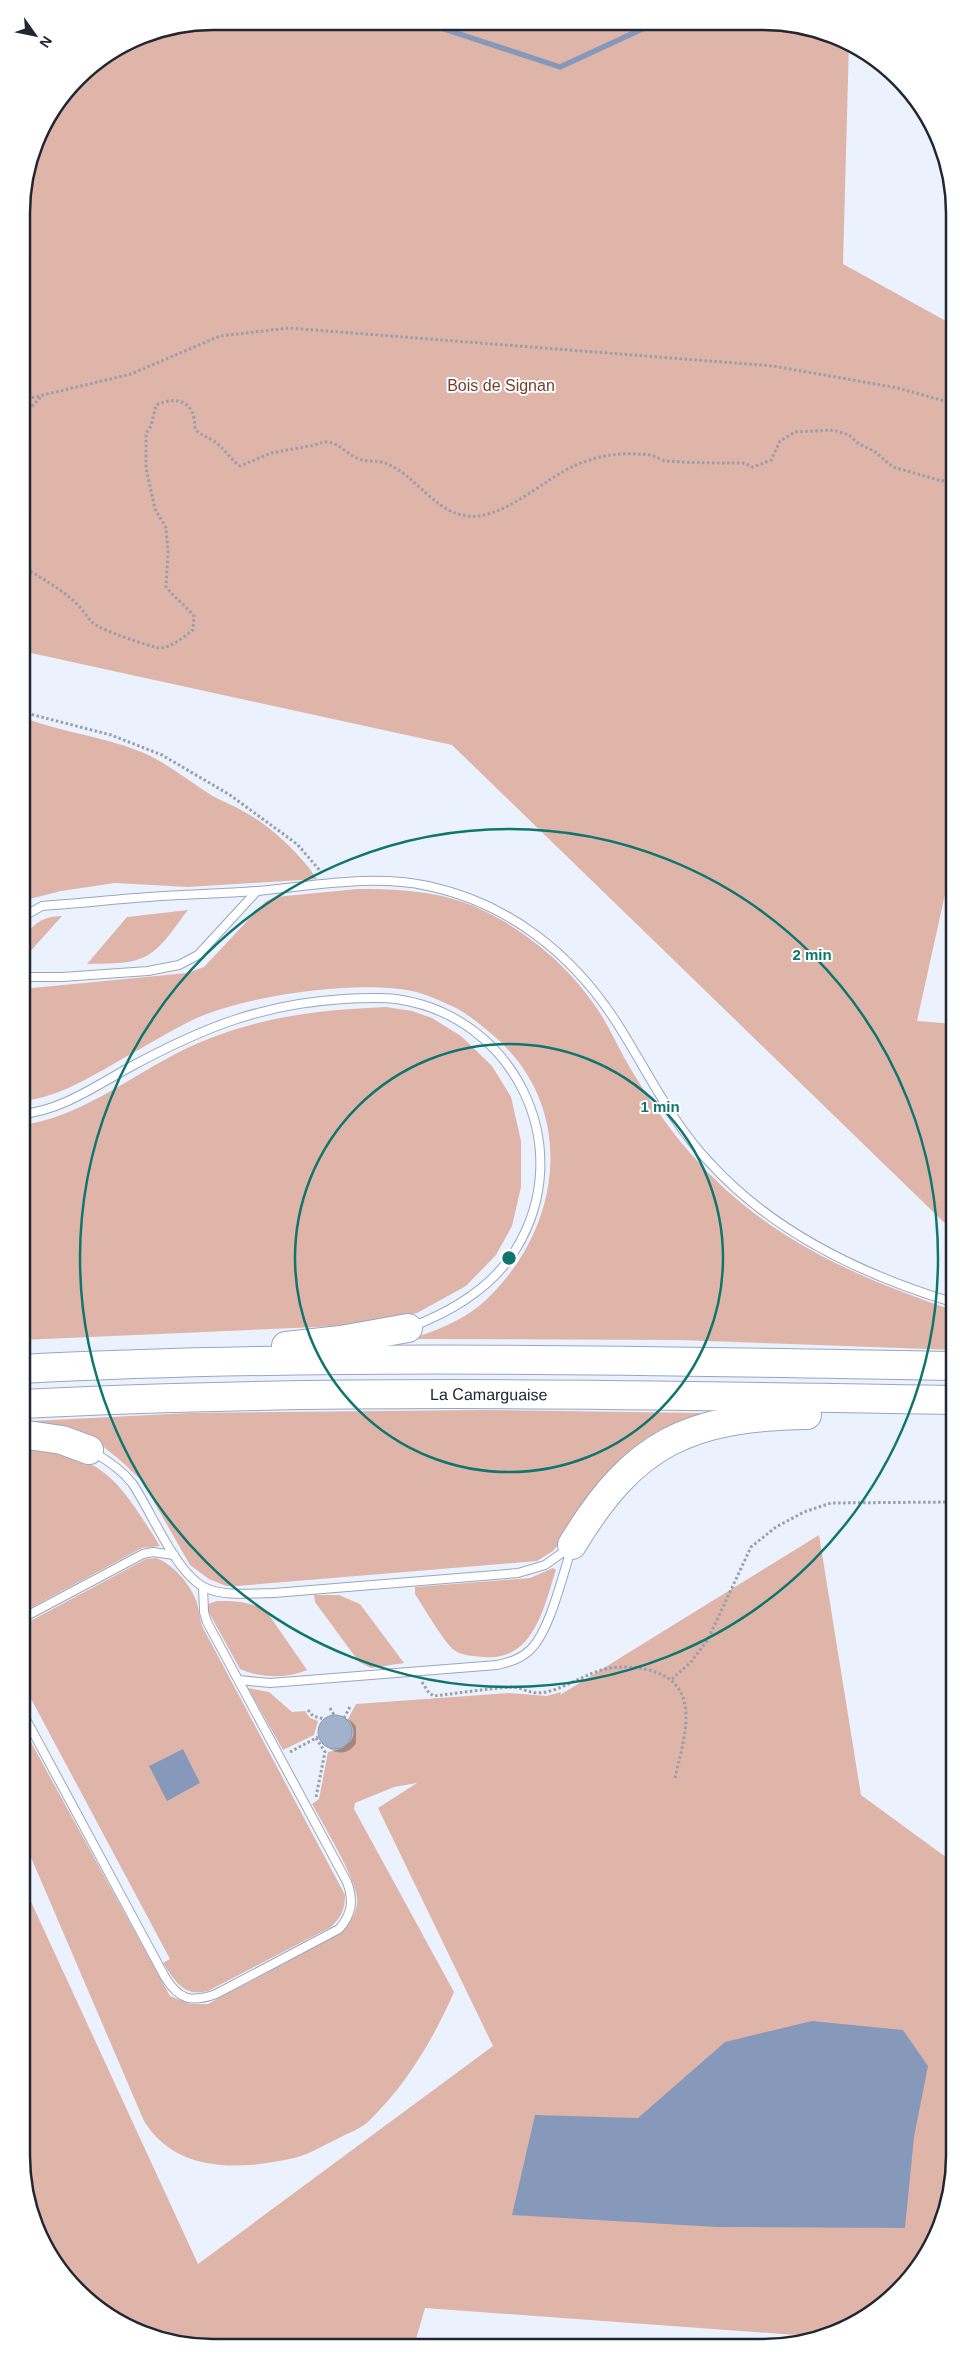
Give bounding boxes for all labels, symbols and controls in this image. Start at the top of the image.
north arrow [10,10,60,60]
text: N [36,33,55,51]
park label: Bois de Signan [447,377,555,394]
text: 2 min [792,946,832,963]
text: 1 min [640,1098,680,1115]
centre of rings [500,1249,518,1267]
street label: La Camarguaise [430,1386,548,1403]

